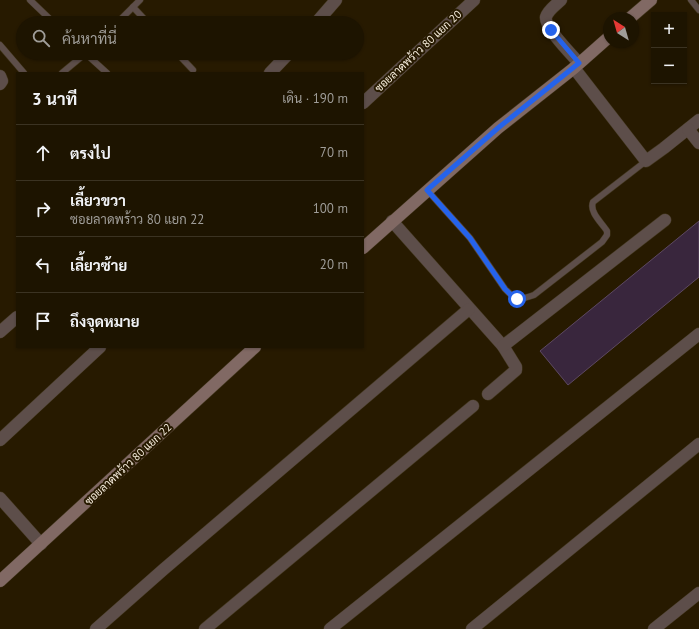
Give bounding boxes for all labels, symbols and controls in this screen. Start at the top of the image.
street label: ซอยลาดพร้าว 80 แยก 20 [372,7,464,95]
north arrow [603,12,639,48]
map controls [651,12,687,84]
button: + [651,12,687,48]
search box [16,16,364,60]
route end [542,21,560,39]
icon: search [30,27,52,49]
text: ค้นหาที่นี่ [62,29,117,48]
button: − [651,48,687,84]
text: 3 นาที [32,88,77,110]
text: เดิน · 190 m [282,90,348,107]
icon: ahead [32,142,54,164]
text: ตรงไป [70,144,111,163]
text: 70 m [320,144,348,161]
text: เลี้ยวขวา [70,191,126,210]
icon: right [32,198,54,220]
text: 100 m [313,200,348,217]
text: ซอยลาดพร้าว 80 แยก 22 [70,211,204,228]
icon: left [32,254,54,276]
text: เลี้ยวซ้าย [70,256,127,275]
text: 20 m [320,256,348,273]
route start [508,290,526,308]
icon: arrive [32,310,54,332]
text: ถึงจุดหมาย [70,312,140,331]
street label: ซอยลาดพร้าว 80 แยก 22 [82,420,174,508]

